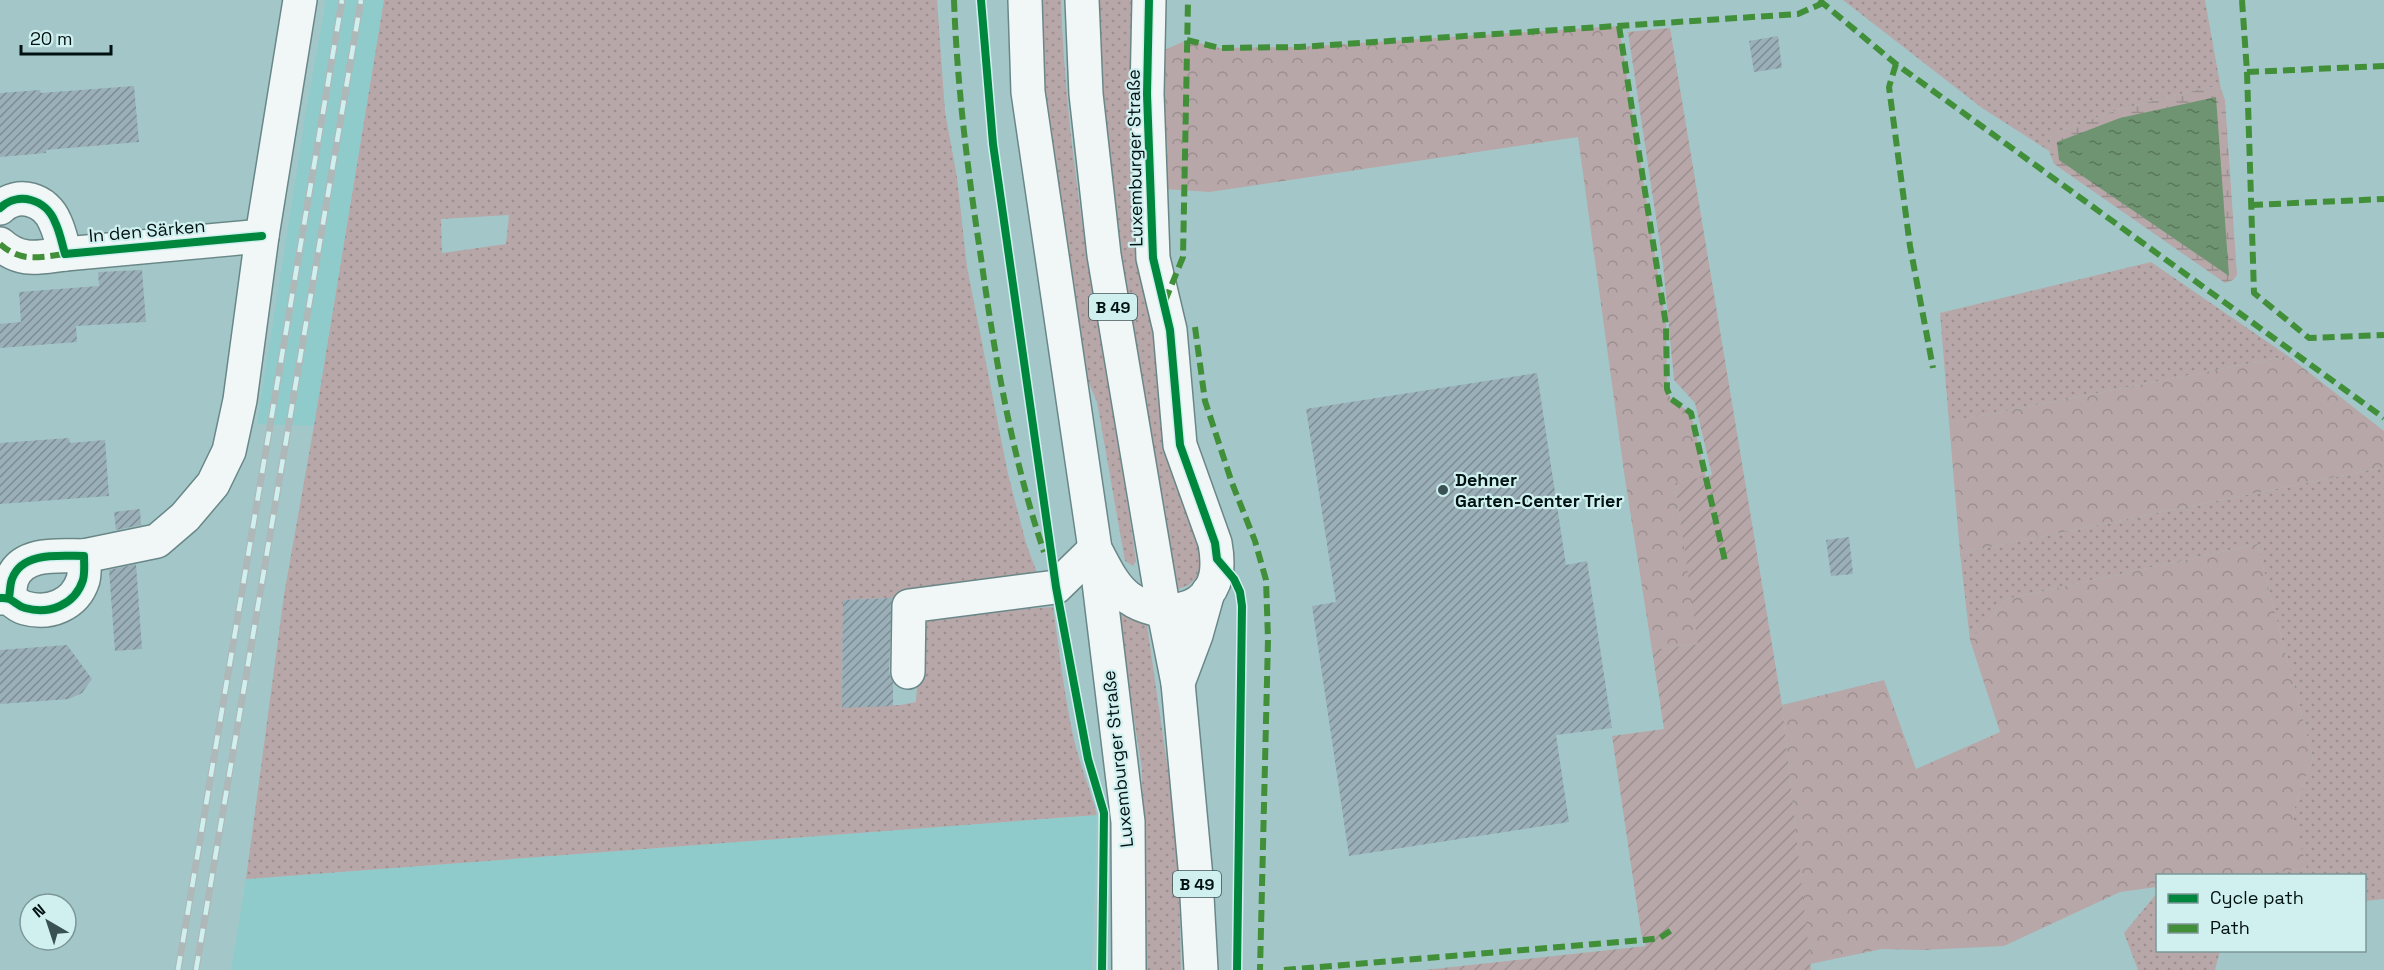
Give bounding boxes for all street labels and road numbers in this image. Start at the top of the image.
street label: Luxemburger Straße [1121,69,1148,247]
street label: In den Särken [88,214,206,247]
road number: B 49 [1089,294,1137,320]
street label: Luxemburger Straße [1097,669,1138,849]
road number: B 49 [1173,871,1221,897]

